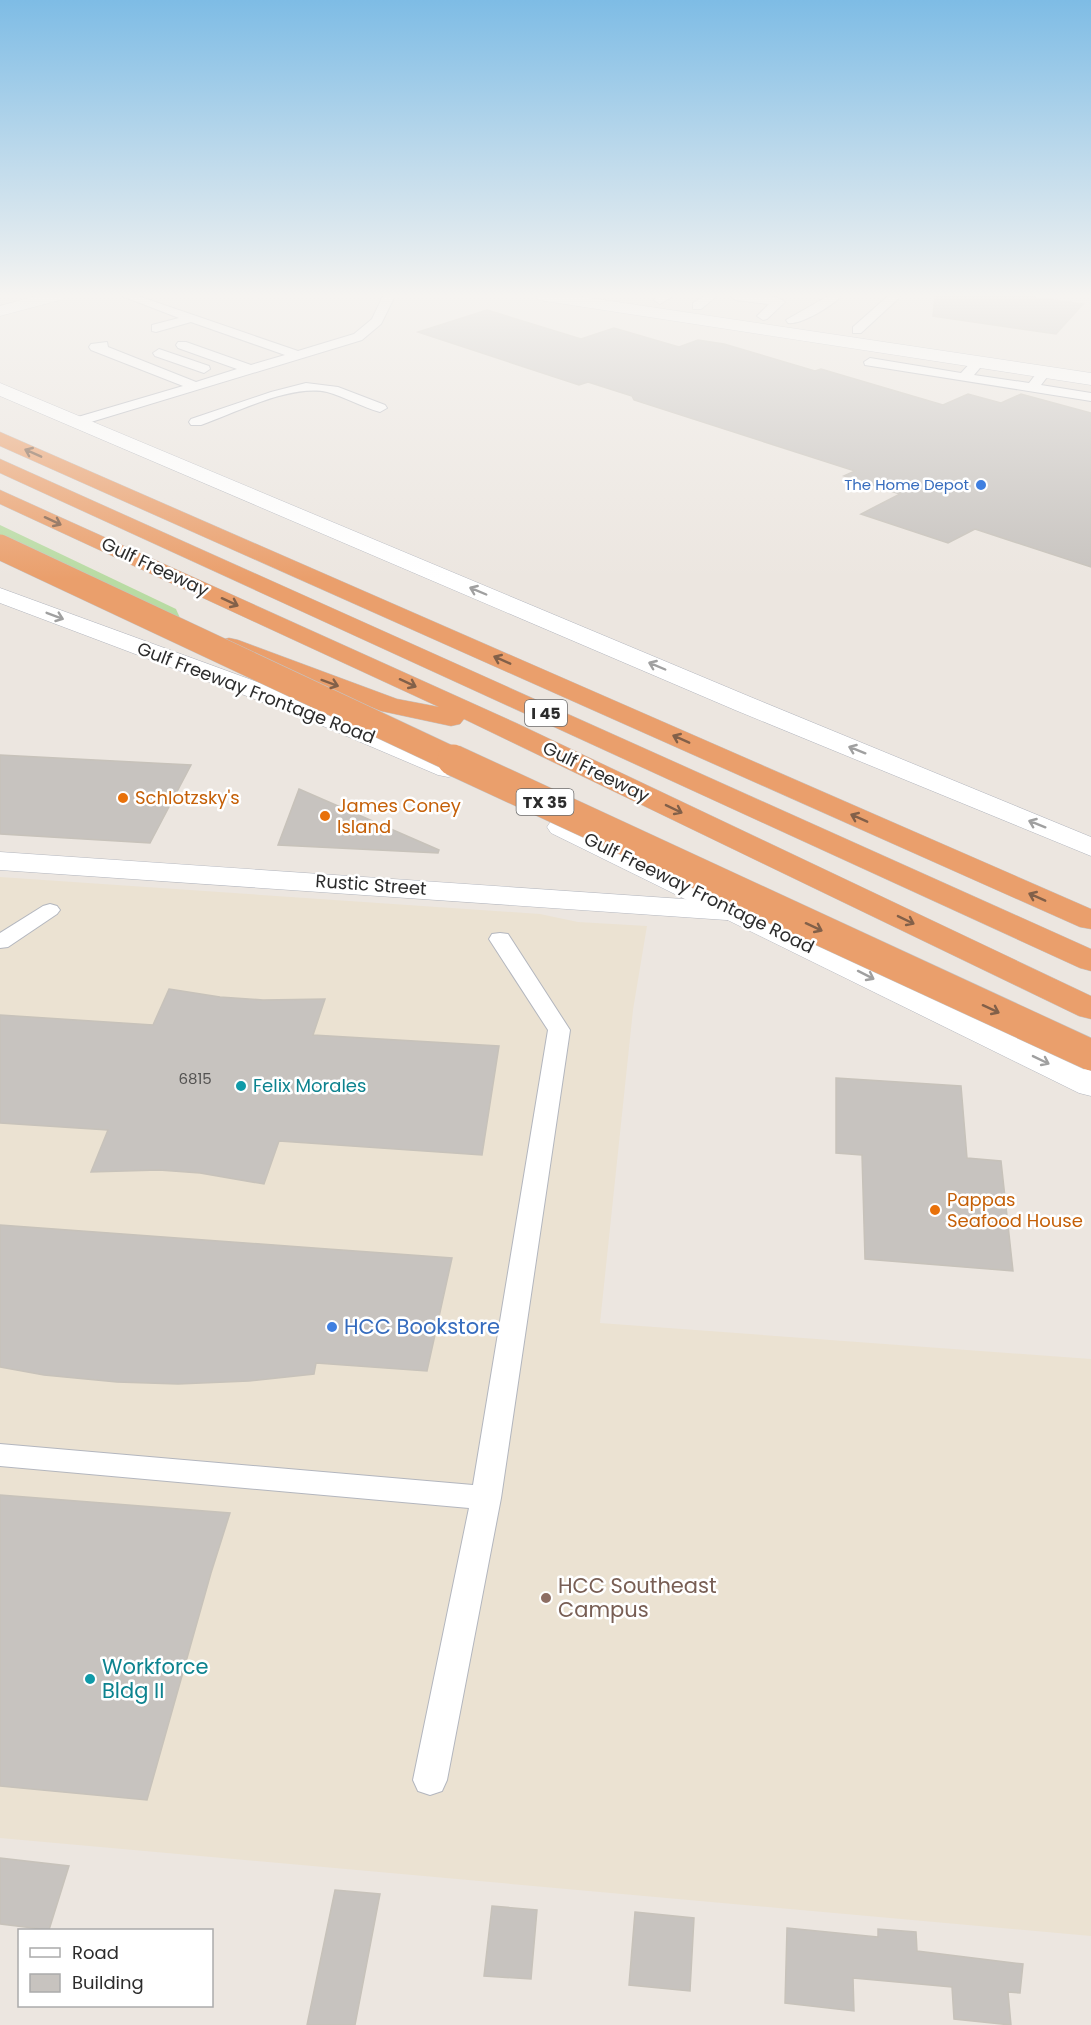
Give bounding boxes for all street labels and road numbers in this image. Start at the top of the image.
street label: Gulf Freeway [97,531,213,602]
street label: Gulf Freeway Frontage Road [134,636,379,750]
road number: I 45 [525,700,567,726]
street label: Gulf Freeway [539,735,654,808]
road number: TX 35 [516,789,574,815]
street label: Gulf Freeway Frontage Road [580,826,818,959]
street label: Rustic Street [315,868,427,901]

